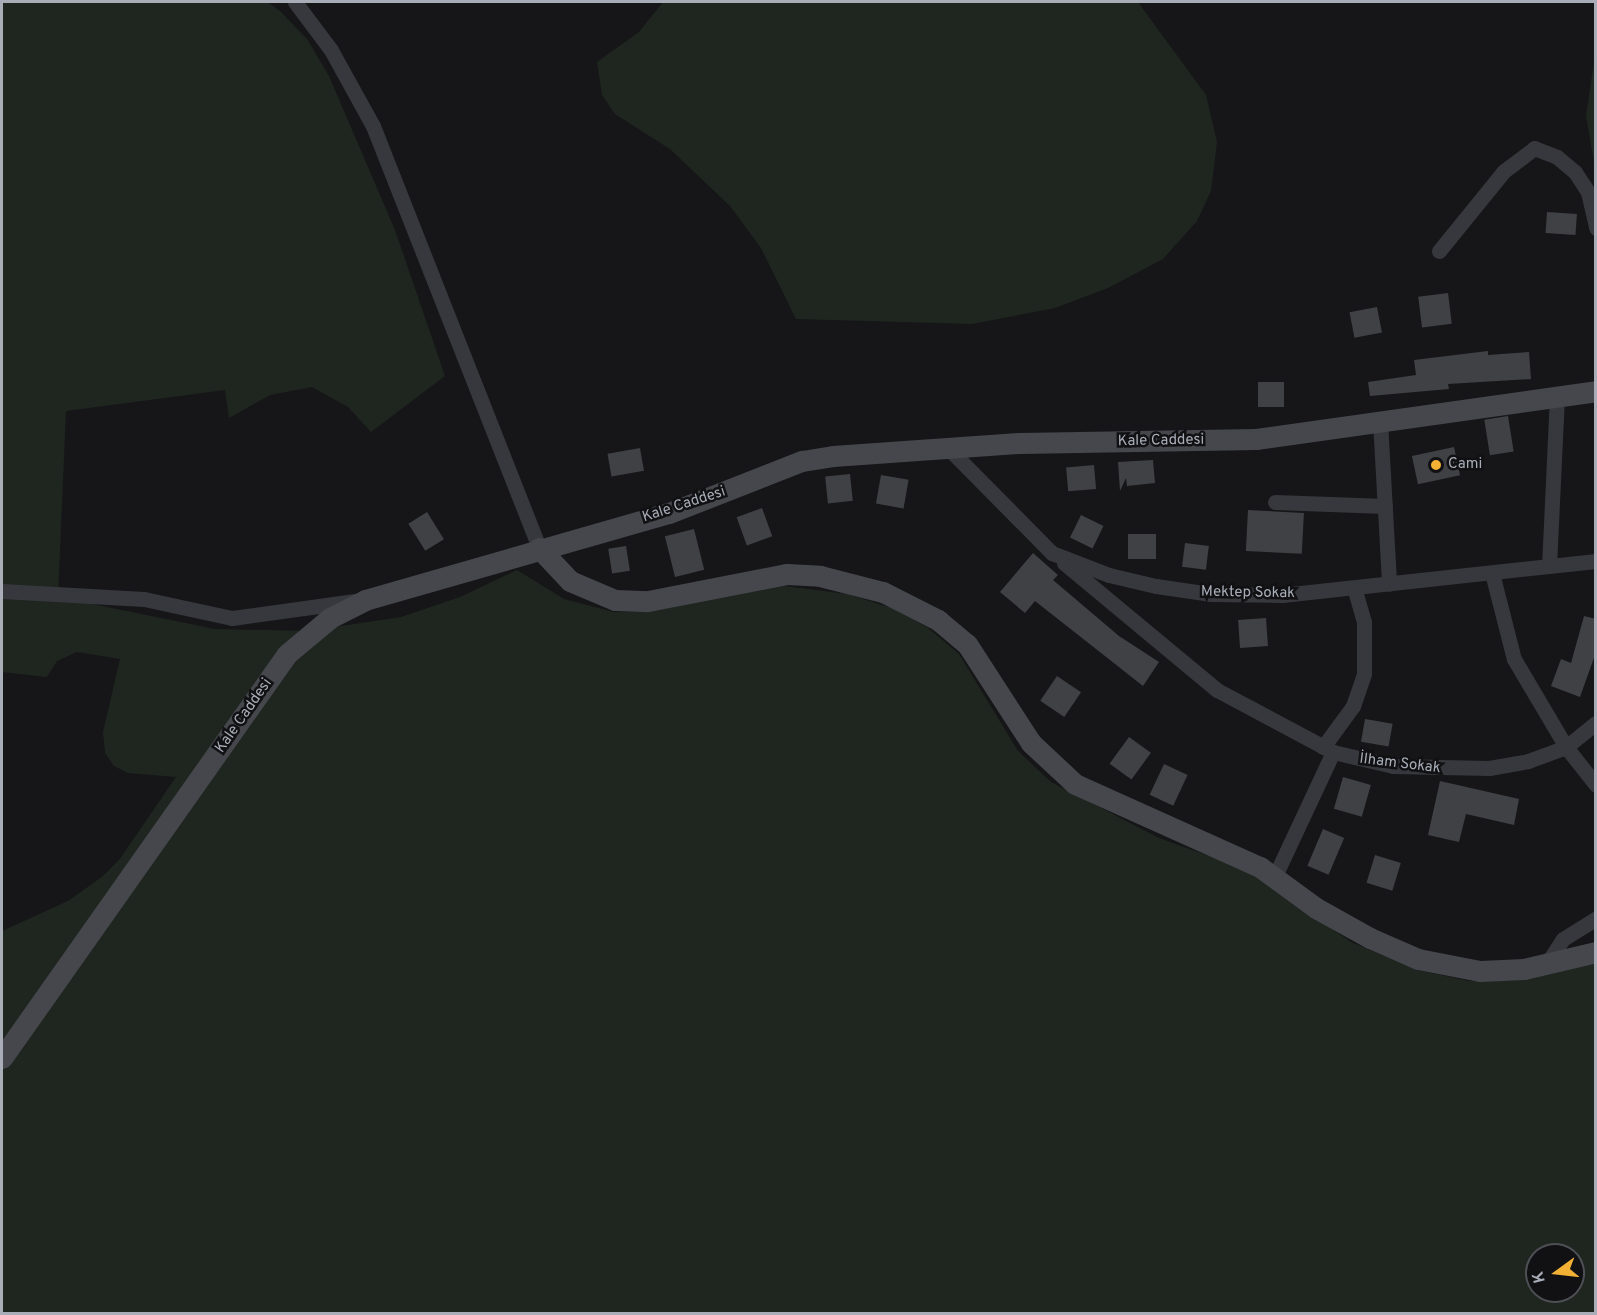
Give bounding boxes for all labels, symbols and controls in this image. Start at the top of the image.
street label: Kale Caddesi [1118,431,1204,451]
place label: Cami [1448,456,1482,474]
marker: Cami [1429,458,1443,472]
street label: Kale Caddesi [640,483,728,527]
street label: Mektep Sokak [1201,583,1295,603]
street label: Kale Caddesi [212,675,276,757]
street label: İlham Sokak [1358,750,1442,778]
north arrow [1525,1243,1585,1303]
text: K [1528,1269,1551,1285]

